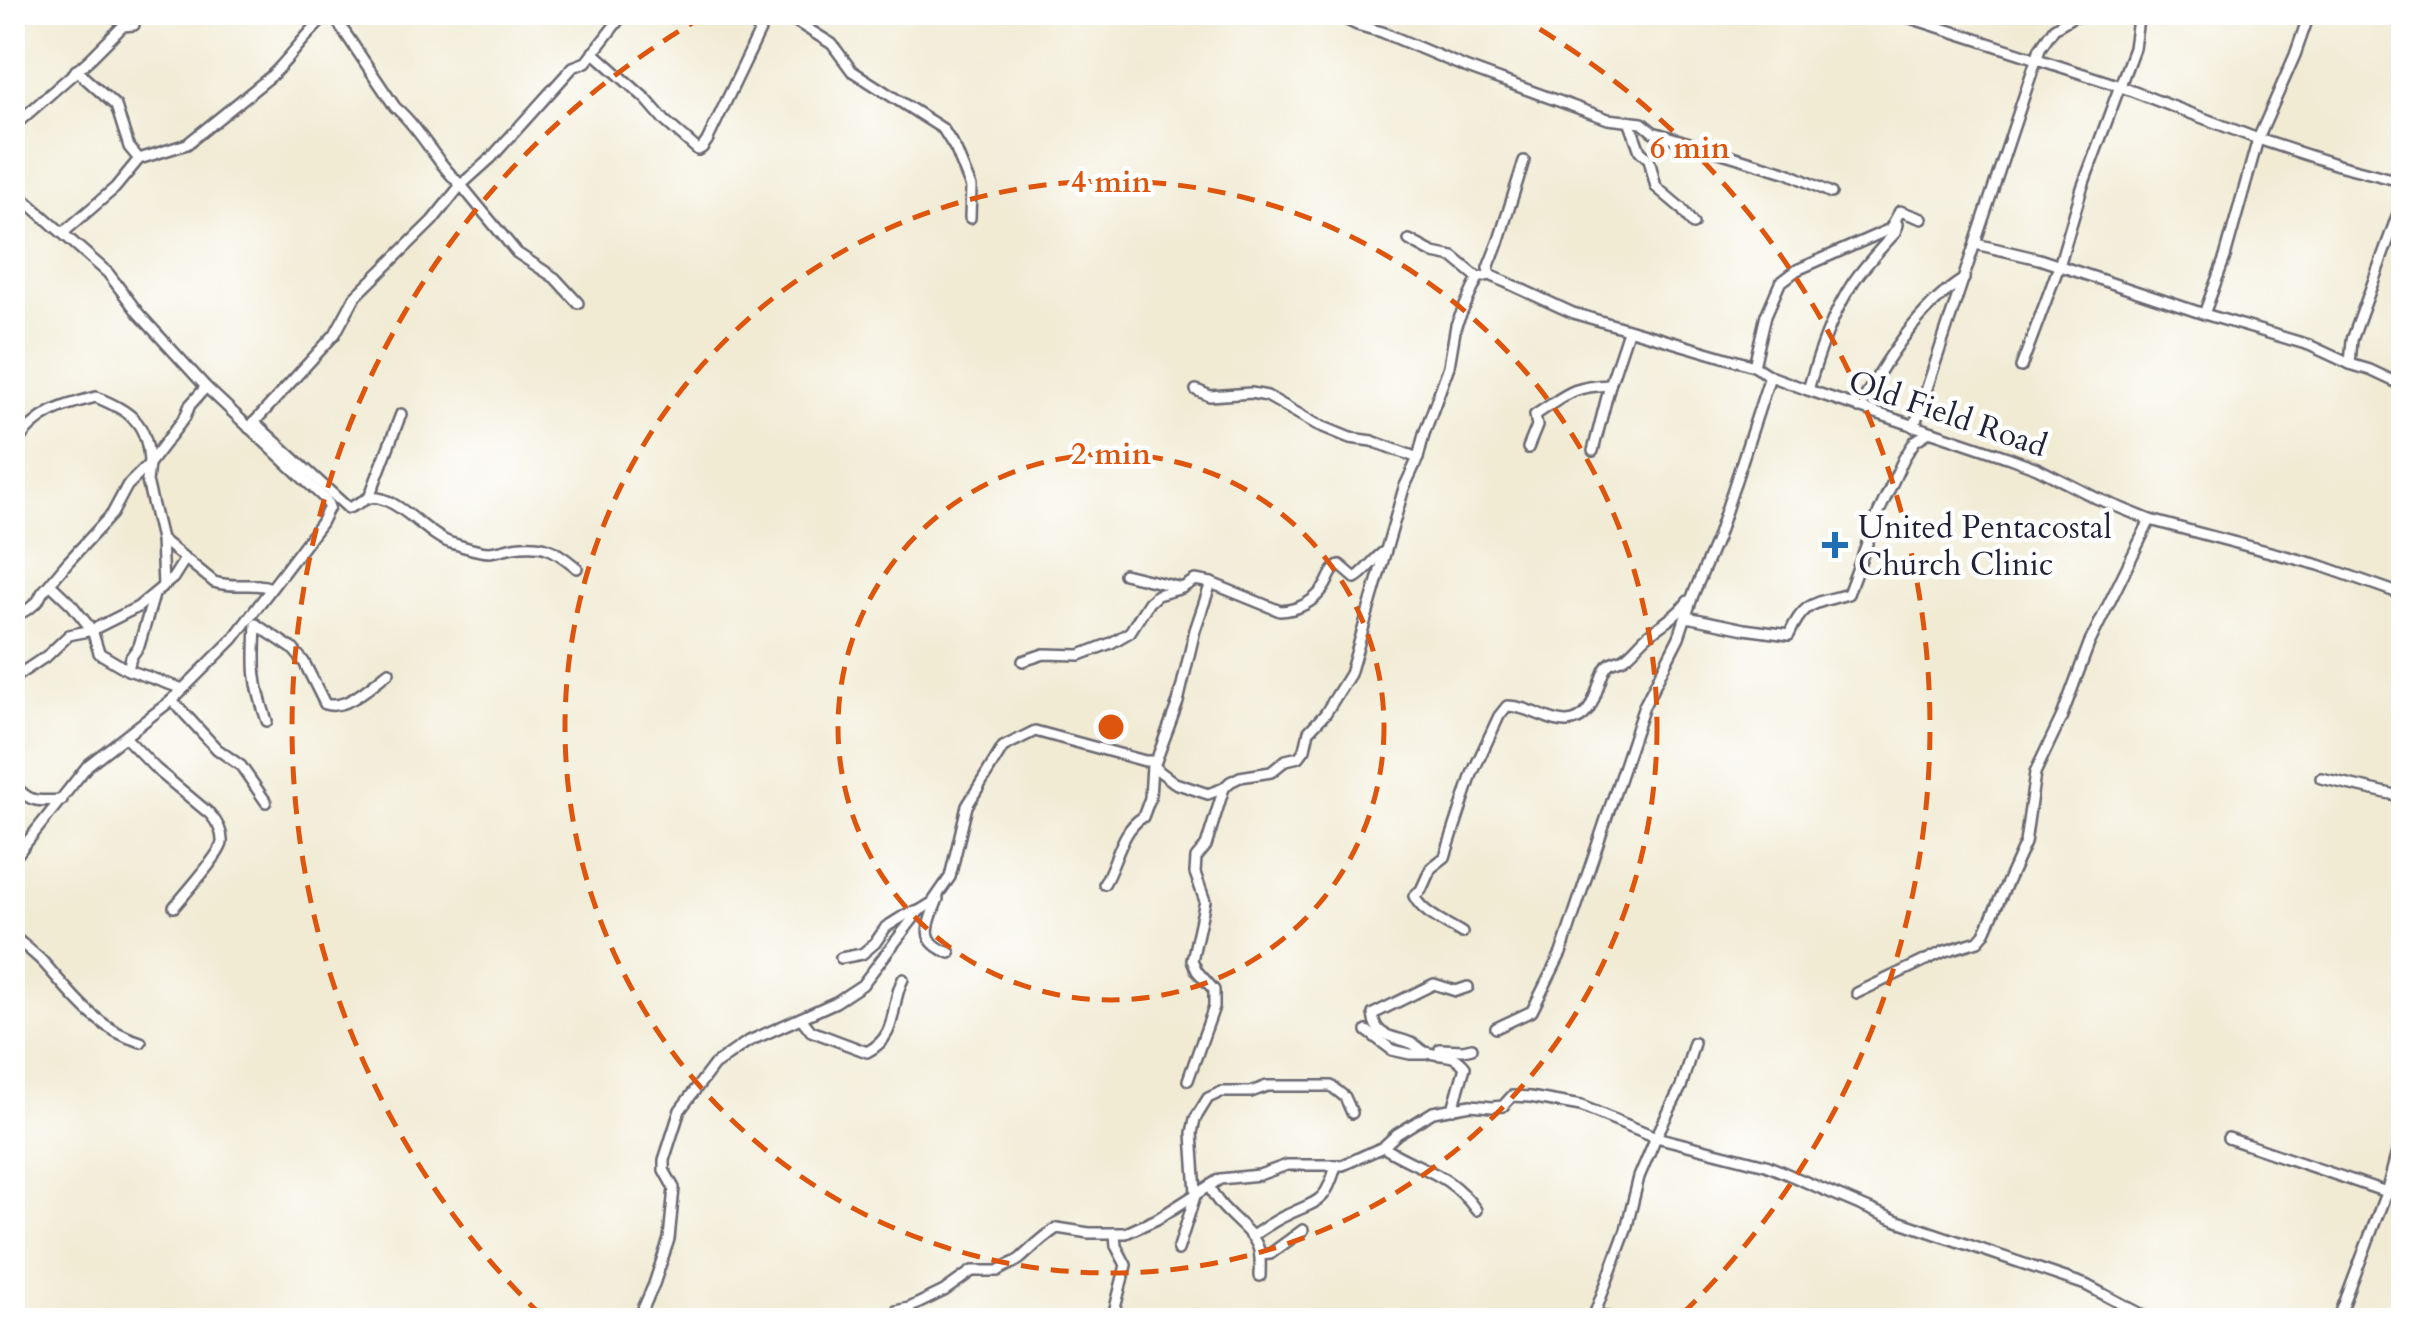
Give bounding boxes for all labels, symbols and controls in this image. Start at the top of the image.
text: 6 min [1650,128,1730,169]
text: 4 min [1071,162,1151,203]
street label: Old Field Road [1843,359,2053,468]
text: 2 min [1071,434,1151,475]
place label: United Pentacostal Church Clinic [1858,506,2112,587]
marker: United Pentacostal Church Clinic [1822,532,1848,558]
centre of rings [1093,709,1129,745]

